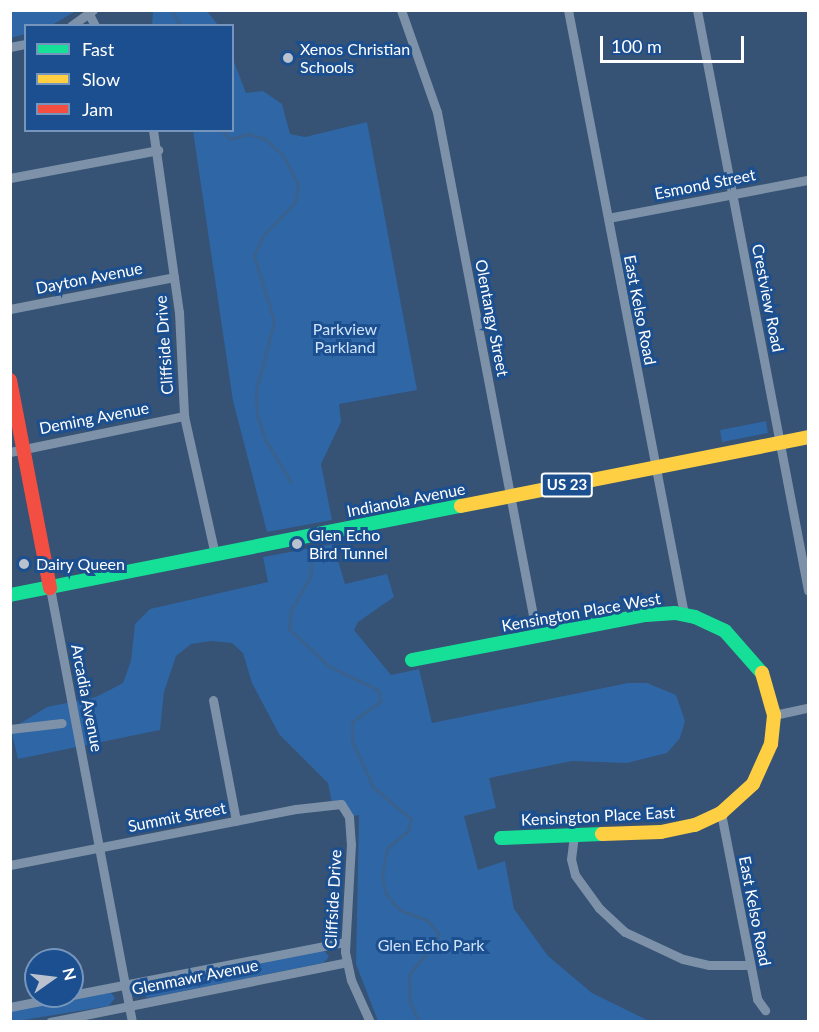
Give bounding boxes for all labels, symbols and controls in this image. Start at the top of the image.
legend [24,24,234,132]
scale bar [603,24,747,62]
text: 100 m [611,35,662,57]
text: Fast [82,38,114,60]
place label: Xenos Christian Schools [300,39,410,77]
marker: Xenos Christian Schools [281,51,295,65]
text: Slow [82,68,120,90]
text: Jam [82,98,113,120]
street label: Esmond Street [653,165,757,203]
street label: Crestview Road [748,242,788,354]
street label: East Kelso Road [620,253,660,367]
street label: Dayton Avenue [34,258,144,298]
street label: Olentangy Street [471,258,513,378]
street label: Cliffside Drive [151,295,177,395]
park label: Parkview Parkland [313,319,377,357]
street label: Deming Avenue [37,398,151,438]
road number: US 23 [540,473,594,497]
street label: Indianola Avenue [345,479,467,521]
place label: Glen Echo Bird Tunnel [309,525,388,563]
marker: Glen Echo Bird Tunnel [290,537,304,551]
place label: Dairy Queen [36,554,125,574]
marker: Dairy Queen [17,557,31,571]
street label: Kensington Place West [500,589,662,635]
street label: Arcadia Avenue [67,642,107,754]
street label: Summit Street [126,798,228,836]
street label: Kensington Place East [520,802,676,830]
street label: Cliffside Drive [321,849,345,949]
street label: East Kelso Road [735,854,775,968]
park label: Glen Echo Park [378,935,484,955]
north arrow [24,948,84,1008]
street label: Glenmawr Avenue [130,955,260,999]
text: N [59,966,81,982]

